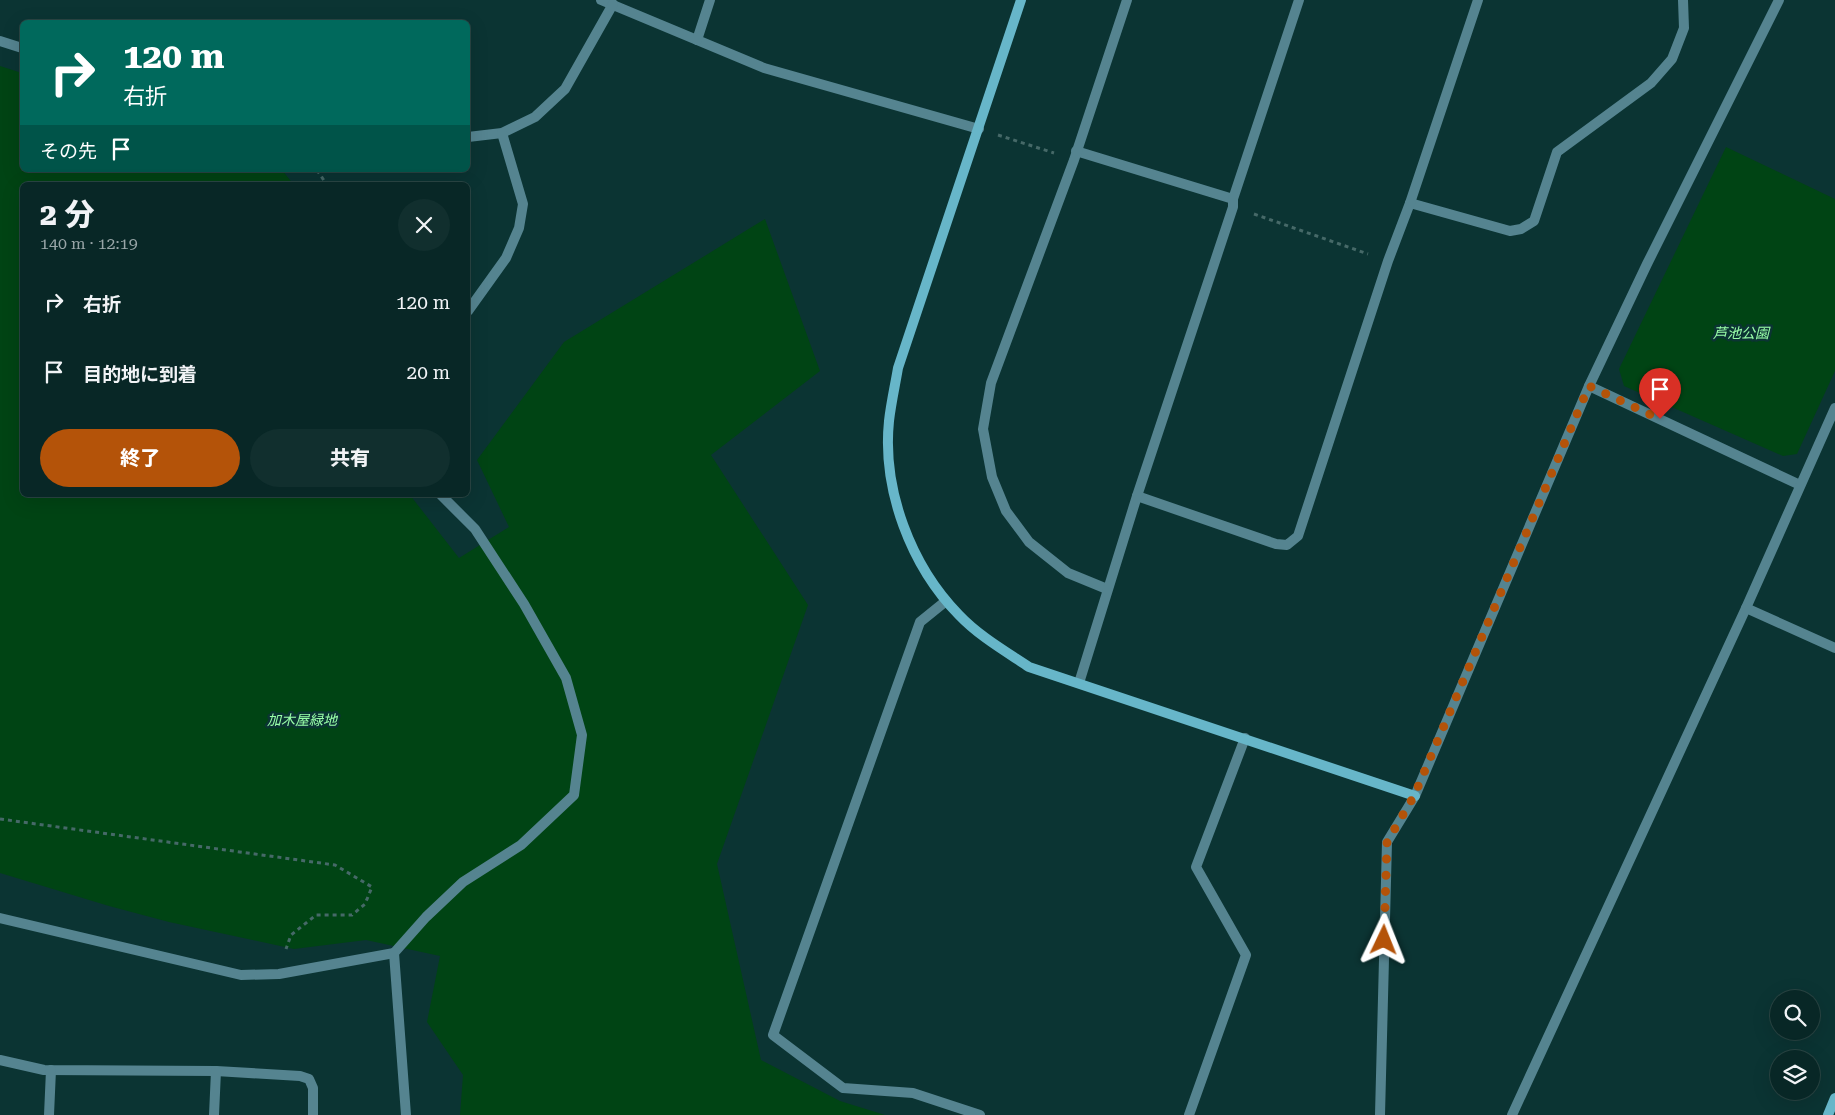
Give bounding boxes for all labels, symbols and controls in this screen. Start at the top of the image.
text: 120 m [123,36,224,77]
icon: right [40,40,105,105]
text: 右折 [123,84,167,109]
icon: arrive [107,135,135,163]
text: その先 [40,140,97,163]
text: 2 分 [40,197,94,232]
button: close [398,199,450,251]
text: 140 m · 12:19 [40,234,138,253]
icon: right [40,288,68,316]
text: 120 m [396,291,450,314]
text: 右折 [83,293,121,316]
park label: 芦池公園 [1713,325,1771,341]
icon: arrive [40,358,68,386]
text: 20 m [407,361,450,384]
text: 目的地に到着 [83,363,197,386]
pin [1639,368,1681,419]
icon: arrive [1646,375,1674,403]
button: 終了 [40,429,240,487]
button: 共有 [250,429,450,487]
park label: 加木屋緑地 [267,712,339,728]
position arrow [1357,913,1409,965]
map controls [1770,990,1820,1100]
button: search [1770,990,1820,1040]
button: layers [1770,1050,1820,1100]

